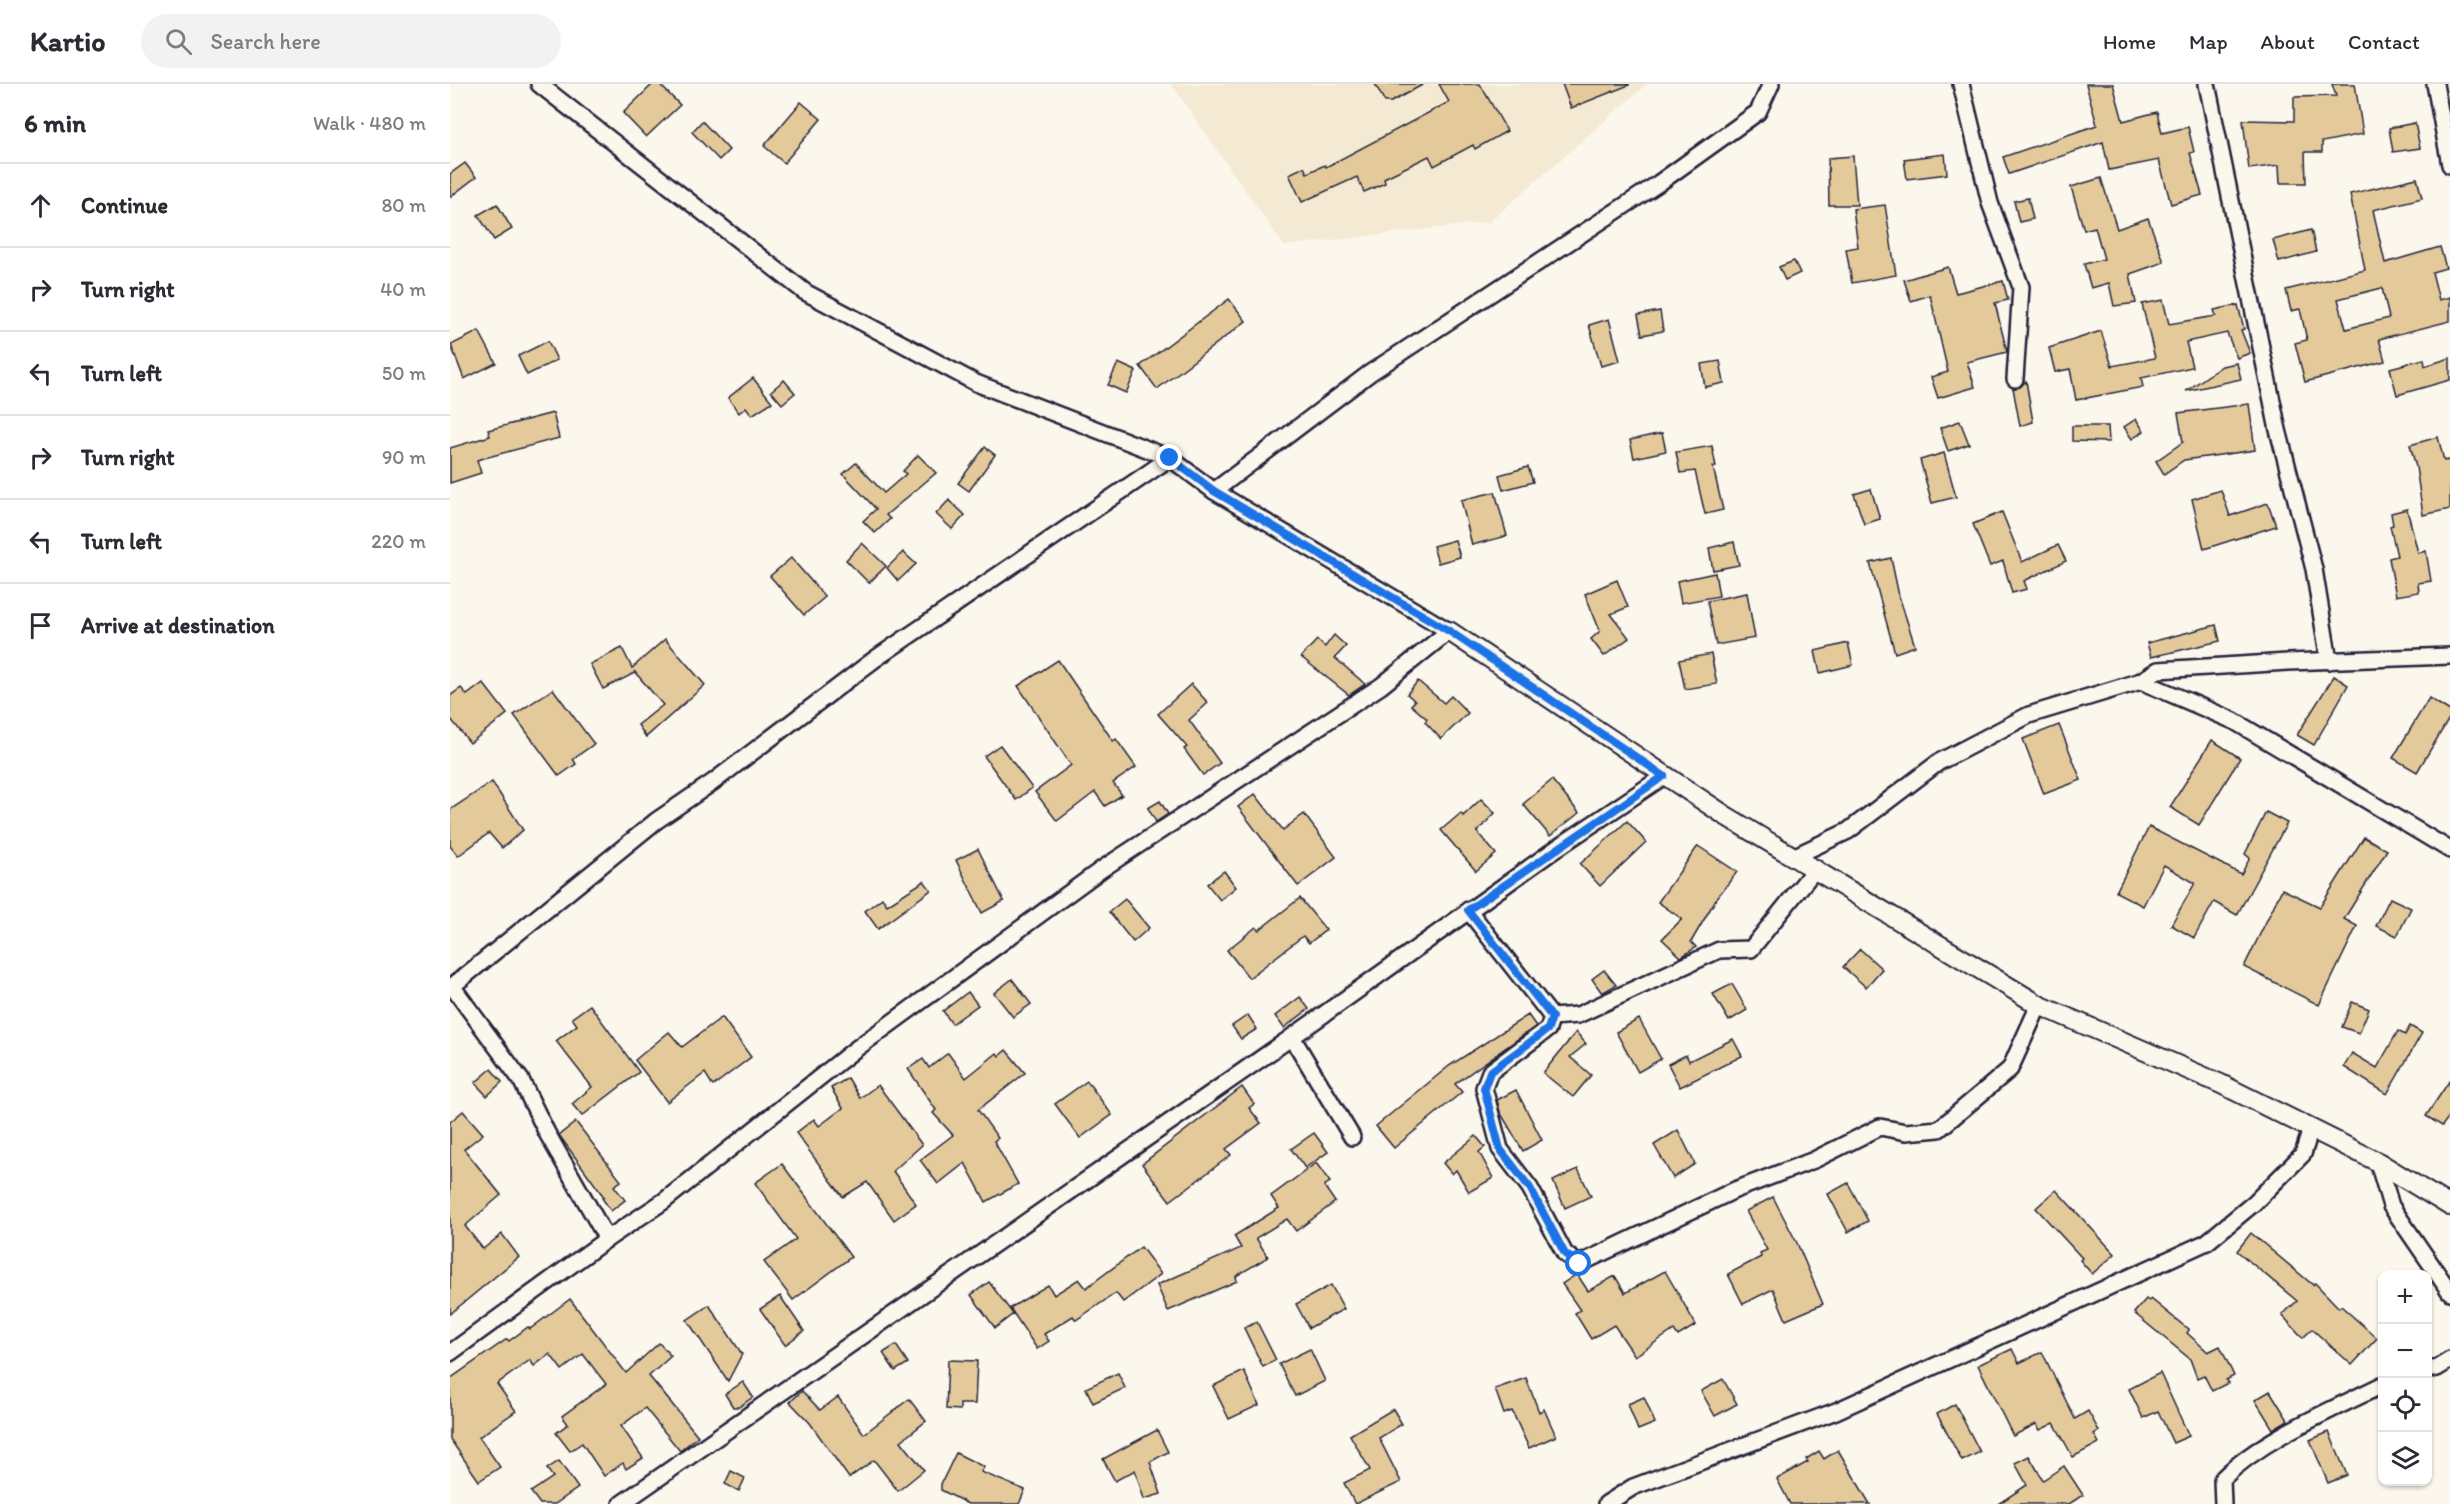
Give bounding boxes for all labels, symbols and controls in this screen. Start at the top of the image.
search box [141,14,561,68]
text: Kartio [30,24,105,58]
icon: search [162,25,195,58]
text: Search here [210,28,321,55]
text: Home [2103,29,2156,54]
text: Map [2189,29,2228,54]
text: About [2261,29,2315,54]
text: Contact [2348,29,2420,54]
text: 6 min [24,107,86,139]
text: Walk · 480 m [313,111,426,135]
icon: ahead [24,189,57,222]
text: Continue [81,192,168,219]
text: 80 m [381,193,426,217]
icon: right [24,273,57,306]
text: Turn right [81,276,175,303]
text: 40 m [380,277,426,301]
icon: left [24,357,57,390]
text: Turn left [81,360,162,387]
text: 50 m [382,361,426,385]
icon: right [24,441,57,474]
text: Turn right [81,444,175,471]
route end [1156,444,1182,470]
text: 90 m [382,445,426,469]
icon: left [24,525,57,558]
text: Turn left [81,528,162,555]
text: 220 m [371,529,426,553]
icon: arrive [24,609,57,642]
text: Arrive at destination [81,612,275,639]
route start [1565,1250,1591,1276]
map controls [2378,1270,2432,1486]
button: + [2378,1270,2432,1324]
button: − [2378,1324,2432,1378]
button: locate [2378,1378,2432,1432]
button: layers [2378,1432,2432,1486]

